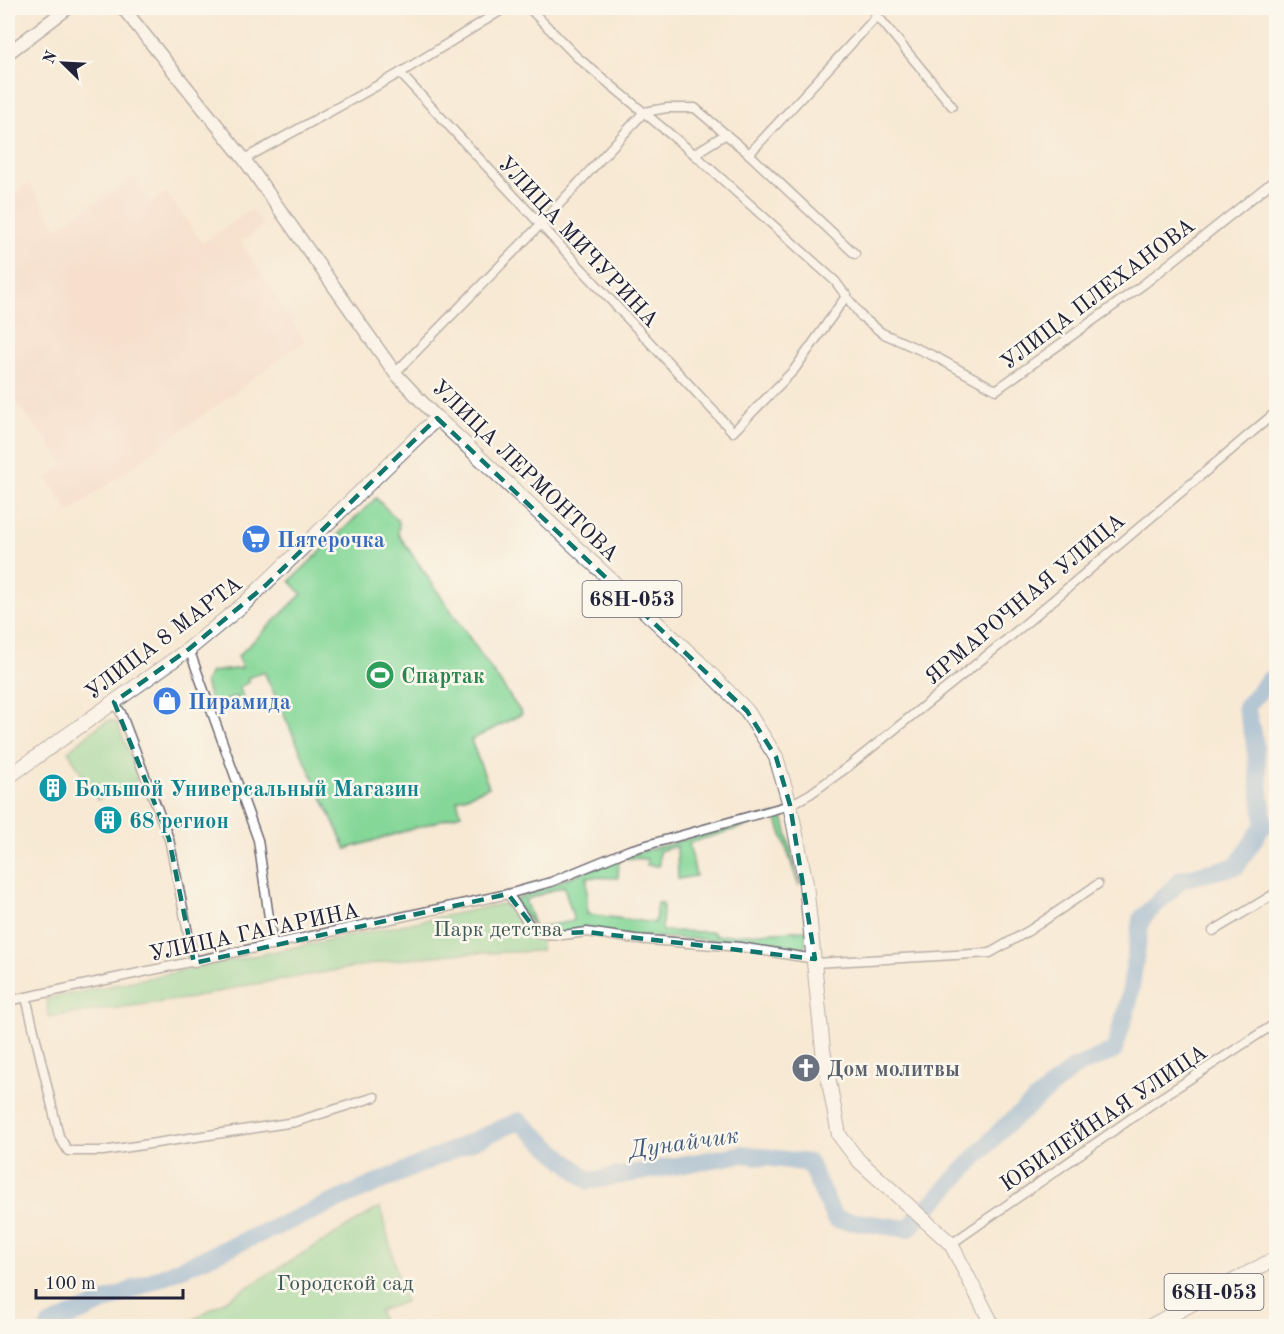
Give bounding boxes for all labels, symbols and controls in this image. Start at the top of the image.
north arrow [33,33,93,93]
text: N [41,48,61,67]
street label: УЛИЦА МИЧУРИНА [493,153,662,332]
street label: УЛИЦА ПЛЕХАНОВА [997,215,1199,375]
street label: УЛИЦА ЛЕРМОНТОВА [427,377,622,566]
street label: ЯРМАРОЧНАЯ УЛИЦА [921,510,1129,689]
supermarket icon: Пятерочка [240,523,272,555]
place label: Пятерочка [277,530,385,552]
street label: УЛИЦА 8 МАРТА [82,573,247,704]
road number: 68Н-053 [582,581,682,617]
sports icon: Спартак [364,659,396,691]
place label: Спартак [401,666,485,688]
shop icon: Пирамида [151,685,183,717]
place label: Пирамида [188,692,291,714]
building icon: Большой Универсальный Магазин [37,772,69,804]
place label: Большой Универсальный Магазин [74,779,419,801]
building icon: 68 регион [92,804,124,836]
place label: 68 регион [129,811,229,833]
street label: УЛИЦА ГАГАРИНА [147,900,362,966]
park label: Парк детства [433,919,563,941]
street label: ЮБИЛЕЙНАЯ УЛИЦА [995,1038,1212,1196]
church icon: Дом молитвы [790,1052,822,1084]
place label: Дом молитвы [827,1059,960,1081]
water label: Дунайчик [625,1124,741,1164]
scale bar [36,1262,183,1300]
park label: Городской сад [277,1273,414,1295]
road number: 68Н-053 [1164,1274,1264,1310]
text: 100 m [45,1275,96,1293]

